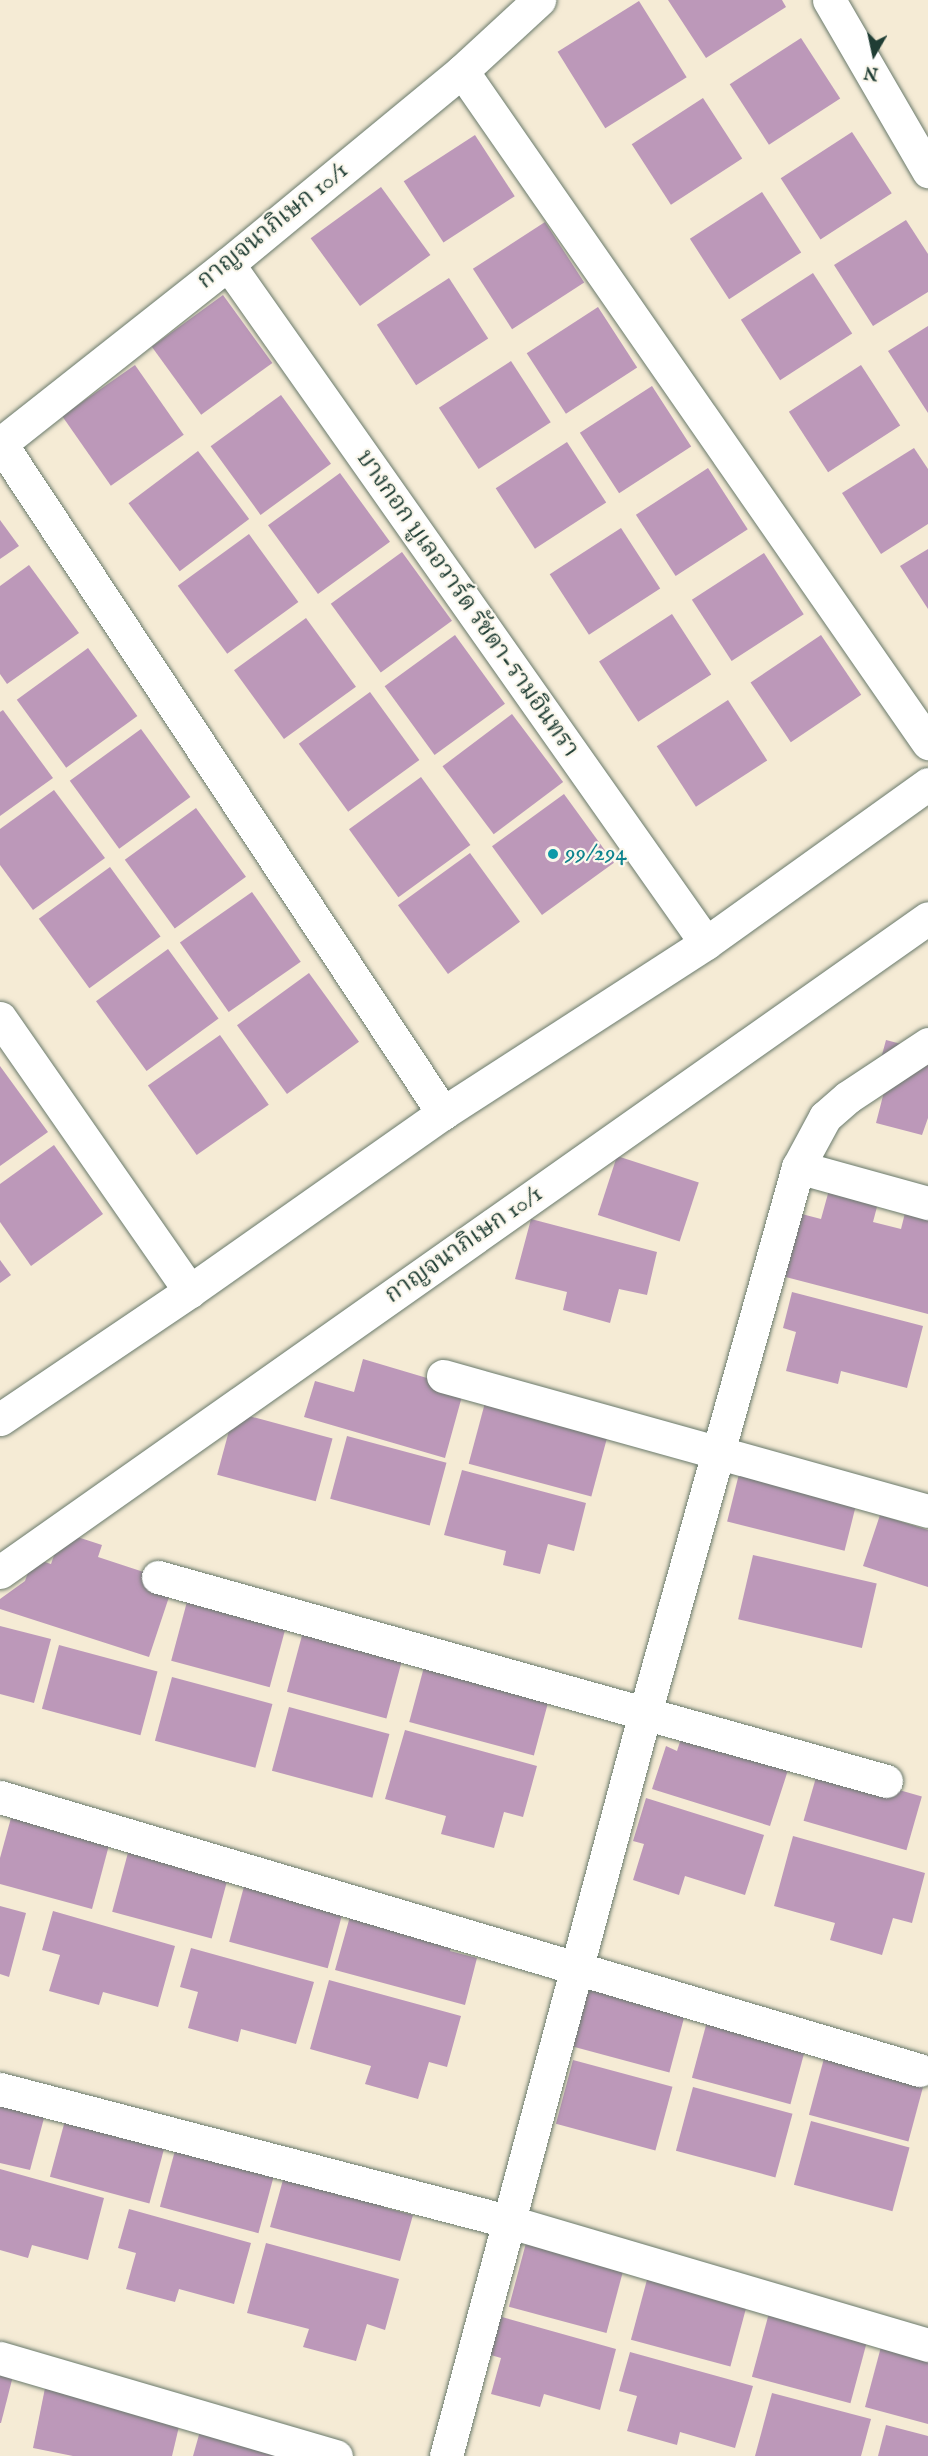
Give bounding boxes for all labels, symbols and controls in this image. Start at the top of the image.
north arrow [844,24,904,84]
text: N [863,61,880,83]
street label: กาญจนาภิเษก 10/1 [192,156,354,296]
street label: บางกอก บูเลอวาร์ด รัชดา-รามอินทรา [350,445,584,763]
place label: 99/294 [565,840,627,868]
marker: 99/294 [546,847,560,861]
street label: กาญจนาภิเษก 10/1 [380,1180,548,1310]

